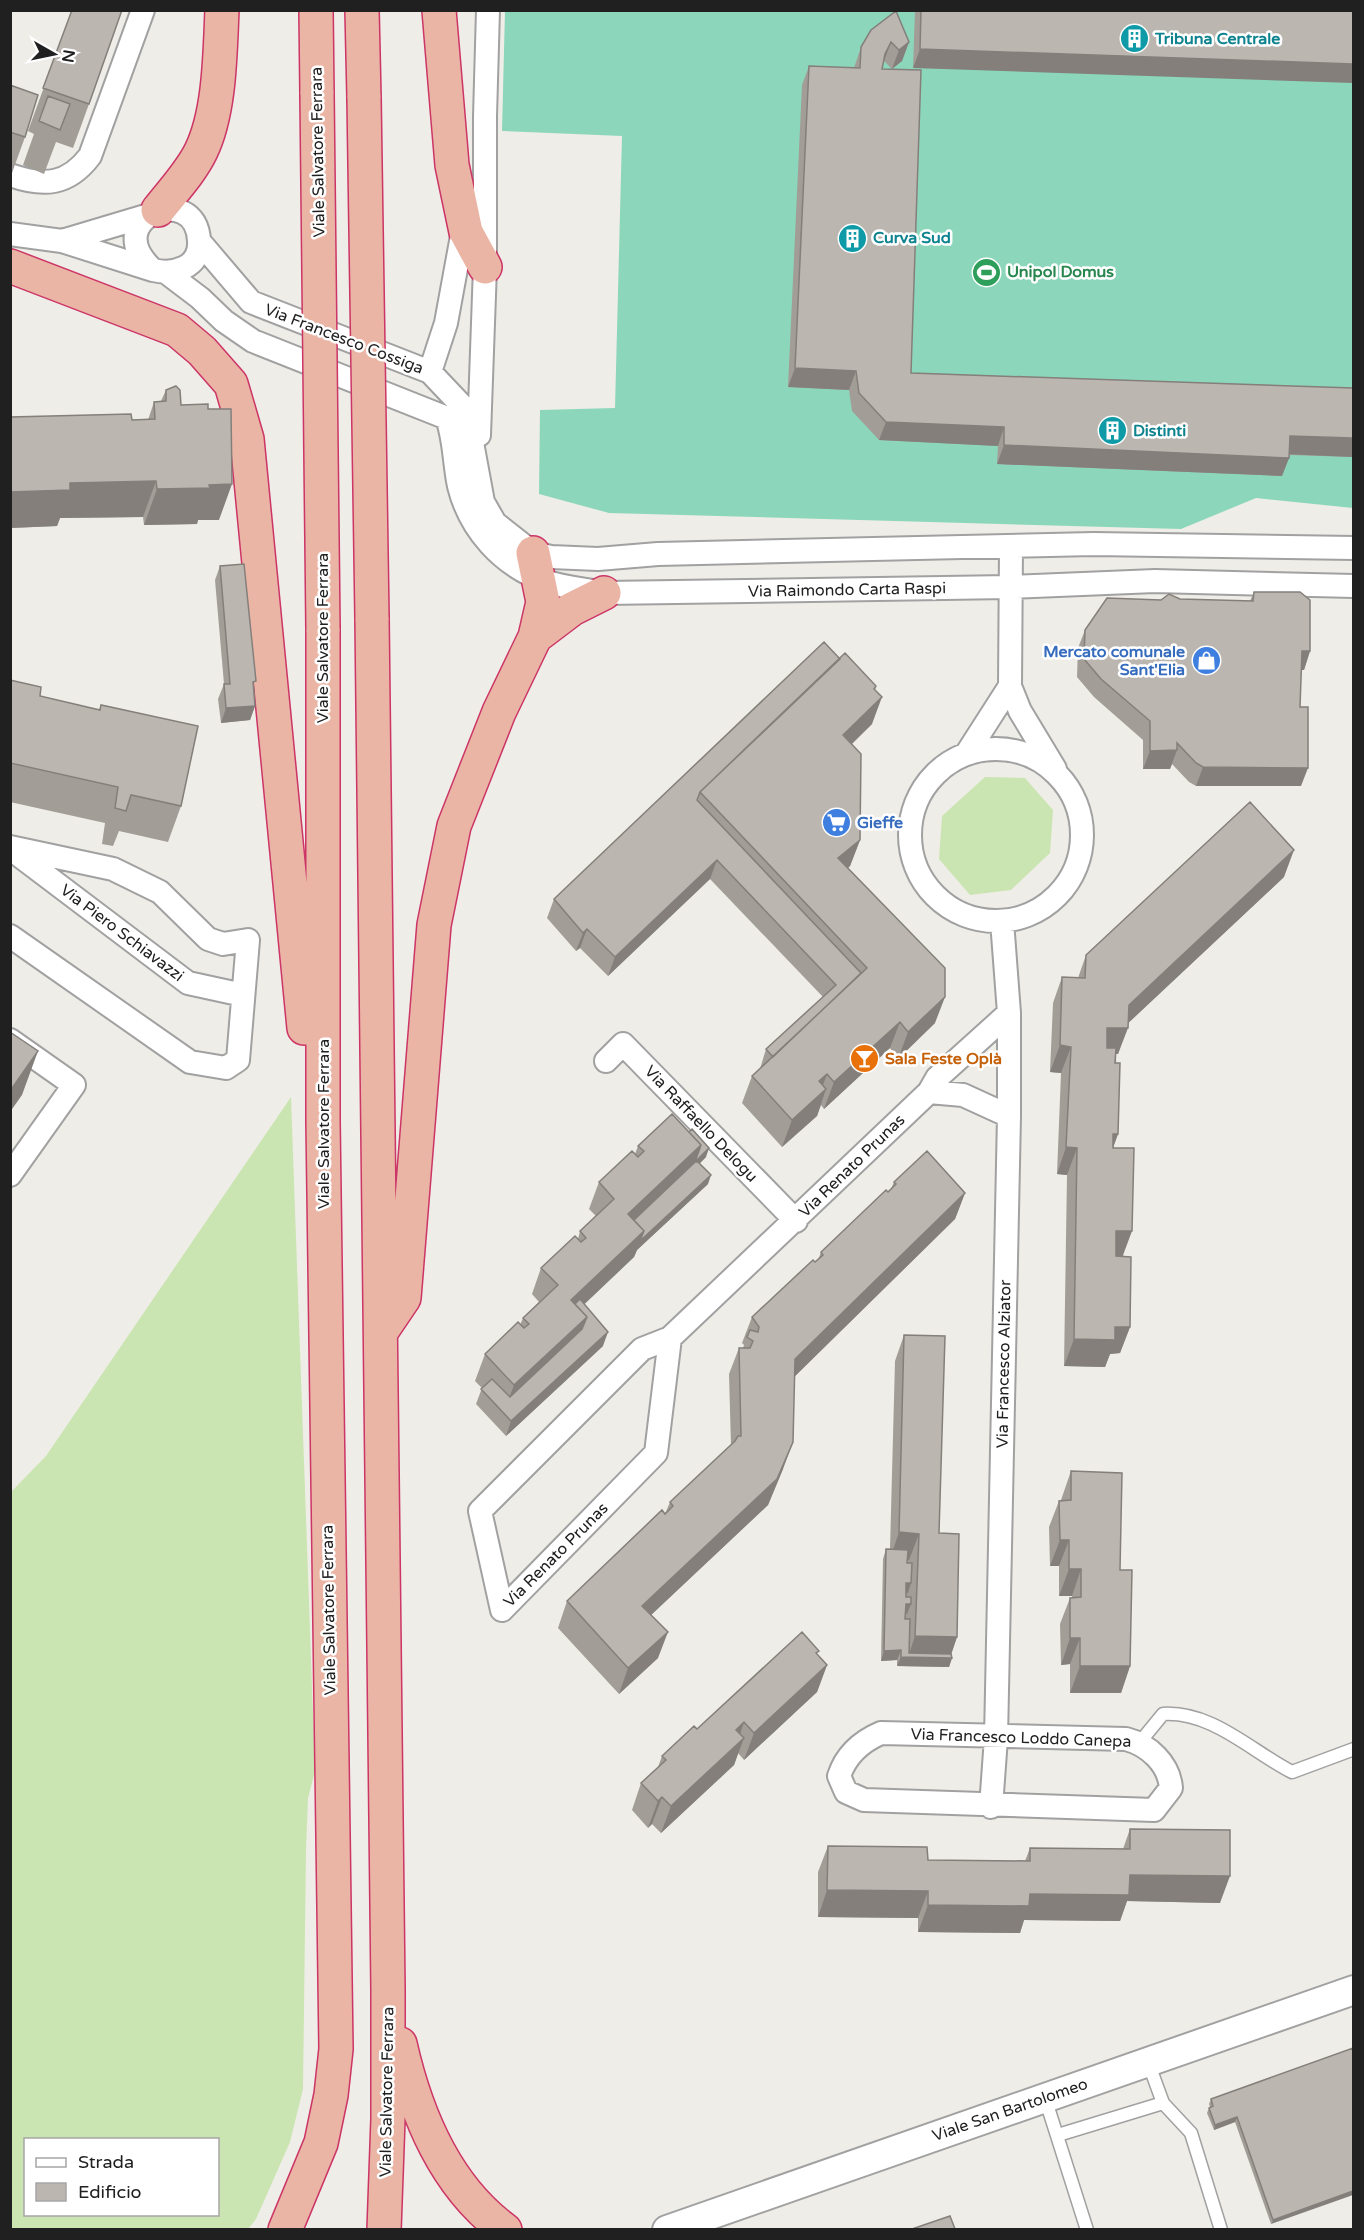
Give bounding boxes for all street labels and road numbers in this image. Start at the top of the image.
street label: Viale Salvatore Ferrara [307,67,329,237]
street label: Via Francesco Cossiga [262,299,426,379]
street label: Viale Salvatore Ferrara [313,553,333,723]
street label: Via Raimondo Carta Raspi [748,578,946,602]
street label: Via Piero Schiavazzi [56,880,188,986]
street label: Viale Salvatore Ferrara [314,1039,334,1209]
street label: Via Raffaello Delogu [640,1061,762,1187]
street label: Via Renato Prunas [795,1110,909,1222]
street label: Via Francesco Alziator [993,1279,1015,1448]
street label: Via Renato Prunas [499,1498,613,1612]
street label: Viale Salvatore Ferrara [318,1525,340,1695]
street label: Via Francesco Loddo Canepa [910,1724,1132,1752]
street label: Viale Salvatore Ferrara [376,2007,398,2177]
street label: Viale San Bartolomeo [930,2074,1090,2146]

